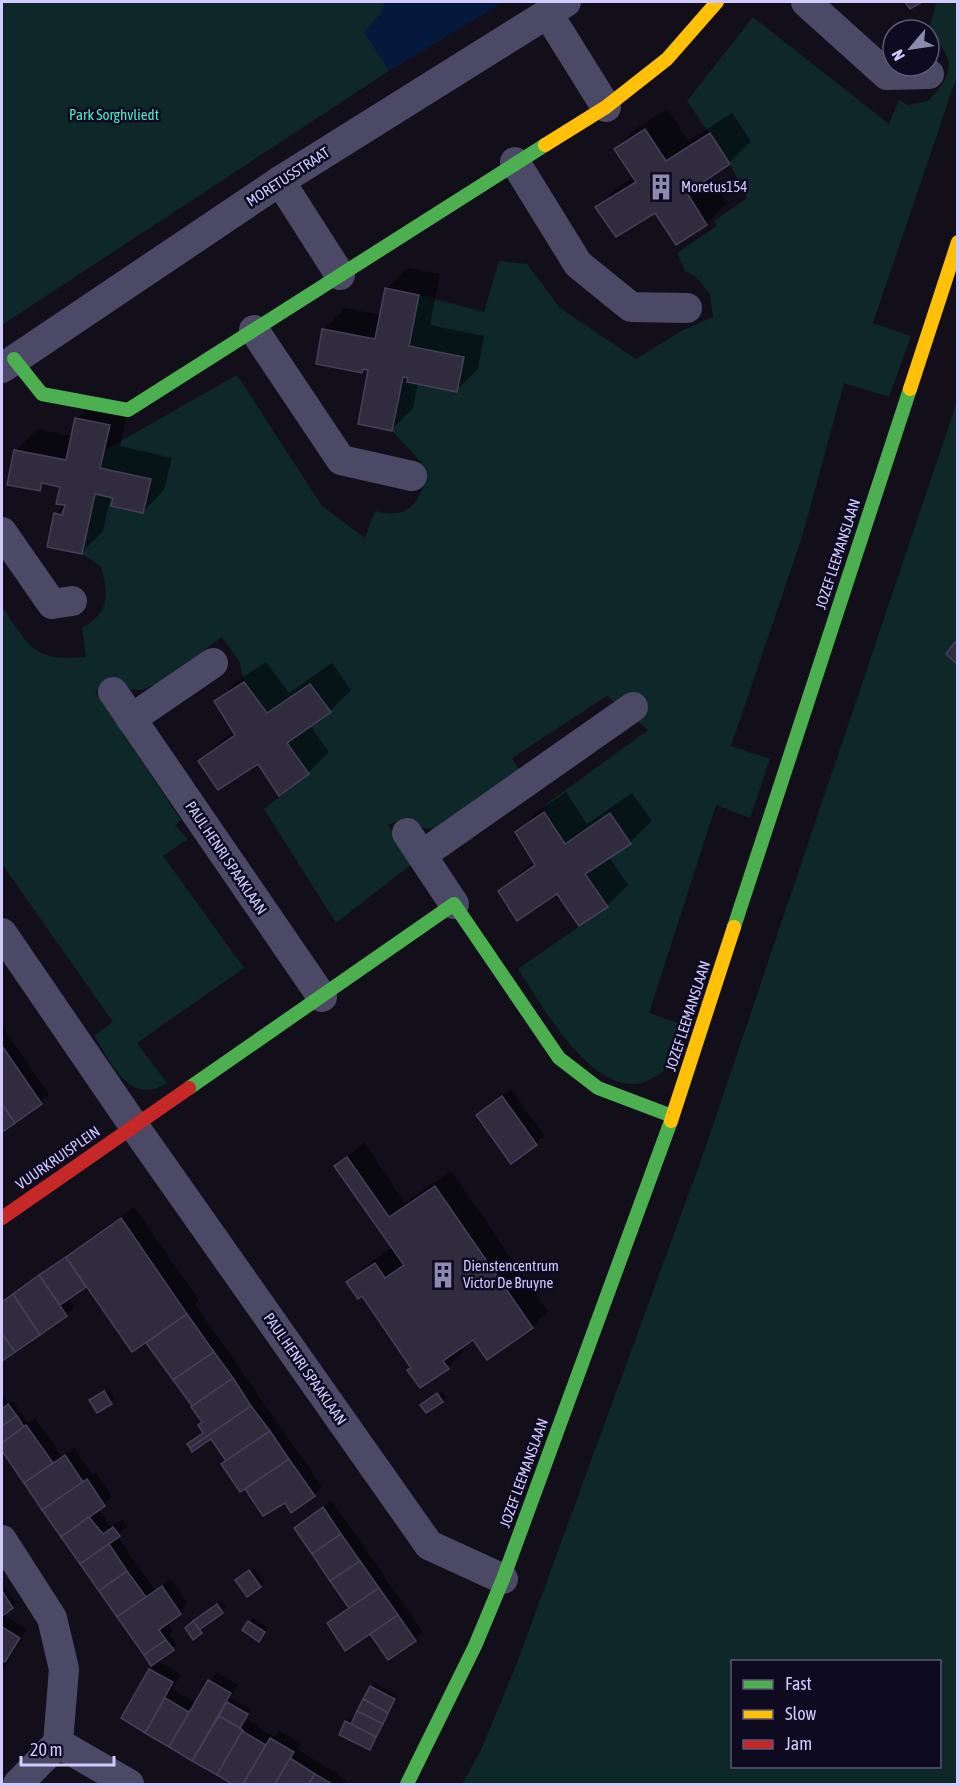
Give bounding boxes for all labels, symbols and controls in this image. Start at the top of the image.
north arrow [881,18,941,78]
text: N [888,47,908,64]
park label: Park Sorghvliedt [69,106,159,123]
street label: MORETUSSTRAAT [243,143,333,210]
building icon: Moretus154 [646,172,676,202]
place label: Moretus154 [681,178,747,195]
street label: JOZEF LEEMANSLAAN [812,497,863,611]
street label: PAUL HENRI SPAAKLAAN [182,798,271,917]
street label: JOZEF LEEMANSLAAN [662,959,713,1073]
street label: VUURKRUISPLEIN [12,1122,103,1193]
place label: Dienstencentrum Victor De Bruyne [463,1257,559,1291]
building icon: Dienstencentrum Victor De Bruyne [428,1260,458,1290]
street label: PAUL HENRI SPAAKLAAN [260,1310,350,1428]
street label: JOZEF LEEMANSLAAN [496,1416,551,1530]
legend [731,1660,941,1768]
text: Fast [785,1673,812,1694]
text: Slow [785,1703,816,1724]
scale bar [21,1729,114,1767]
text: Jam [785,1733,812,1754]
text: 20 m [30,1739,62,1760]

